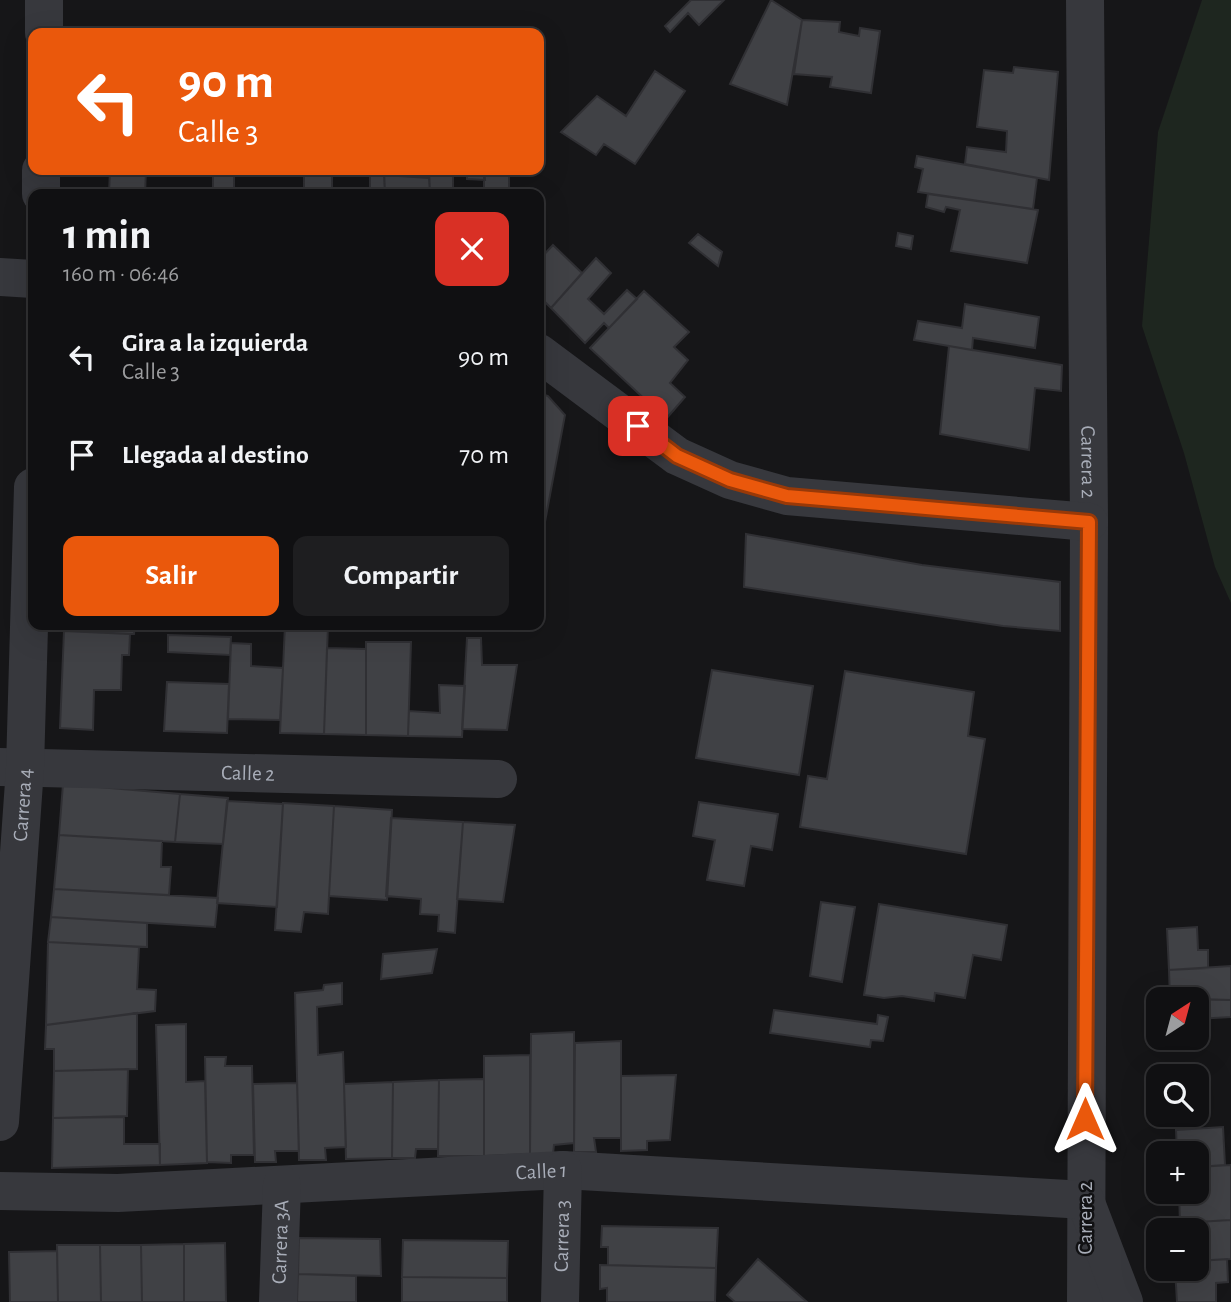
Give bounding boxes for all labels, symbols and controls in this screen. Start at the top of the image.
icon: left [63,56,154,147]
text: 90 m [178,58,274,107]
text: Calle 3 [178,116,258,148]
button: close [435,212,509,286]
text: 1 min [63,214,152,256]
text: 160 m · 06:46 [63,263,179,286]
text: Gira a la izquierda [122,330,308,356]
icon: left [63,338,101,376]
text: 90 m [458,344,509,370]
text: Calle 3 [122,361,180,384]
pin [608,396,668,456]
icon: arrive [619,407,657,445]
street label: Carrera 2 [1077,425,1099,499]
icon: arrive [63,436,101,474]
text: Llegada al destino [122,442,309,468]
text: 70 m [459,442,509,468]
button: Salir [63,536,279,616]
button: Compartir [293,536,509,616]
street label: Calle 2 [221,762,275,785]
street label: Carrera 4 [10,767,36,842]
north arrow [1146,987,1209,1050]
map controls [1146,987,1209,1281]
button: search [1146,1064,1209,1127]
position arrow [1048,1082,1122,1156]
button: + [1146,1141,1209,1204]
street label: Calle 1 [515,1160,568,1183]
street label: Carrera 2 [1075,1182,1096,1254]
street label: Carrera 3A [269,1200,292,1284]
street label: Carrera 3 [551,1200,573,1272]
button: − [1146,1218,1209,1281]

